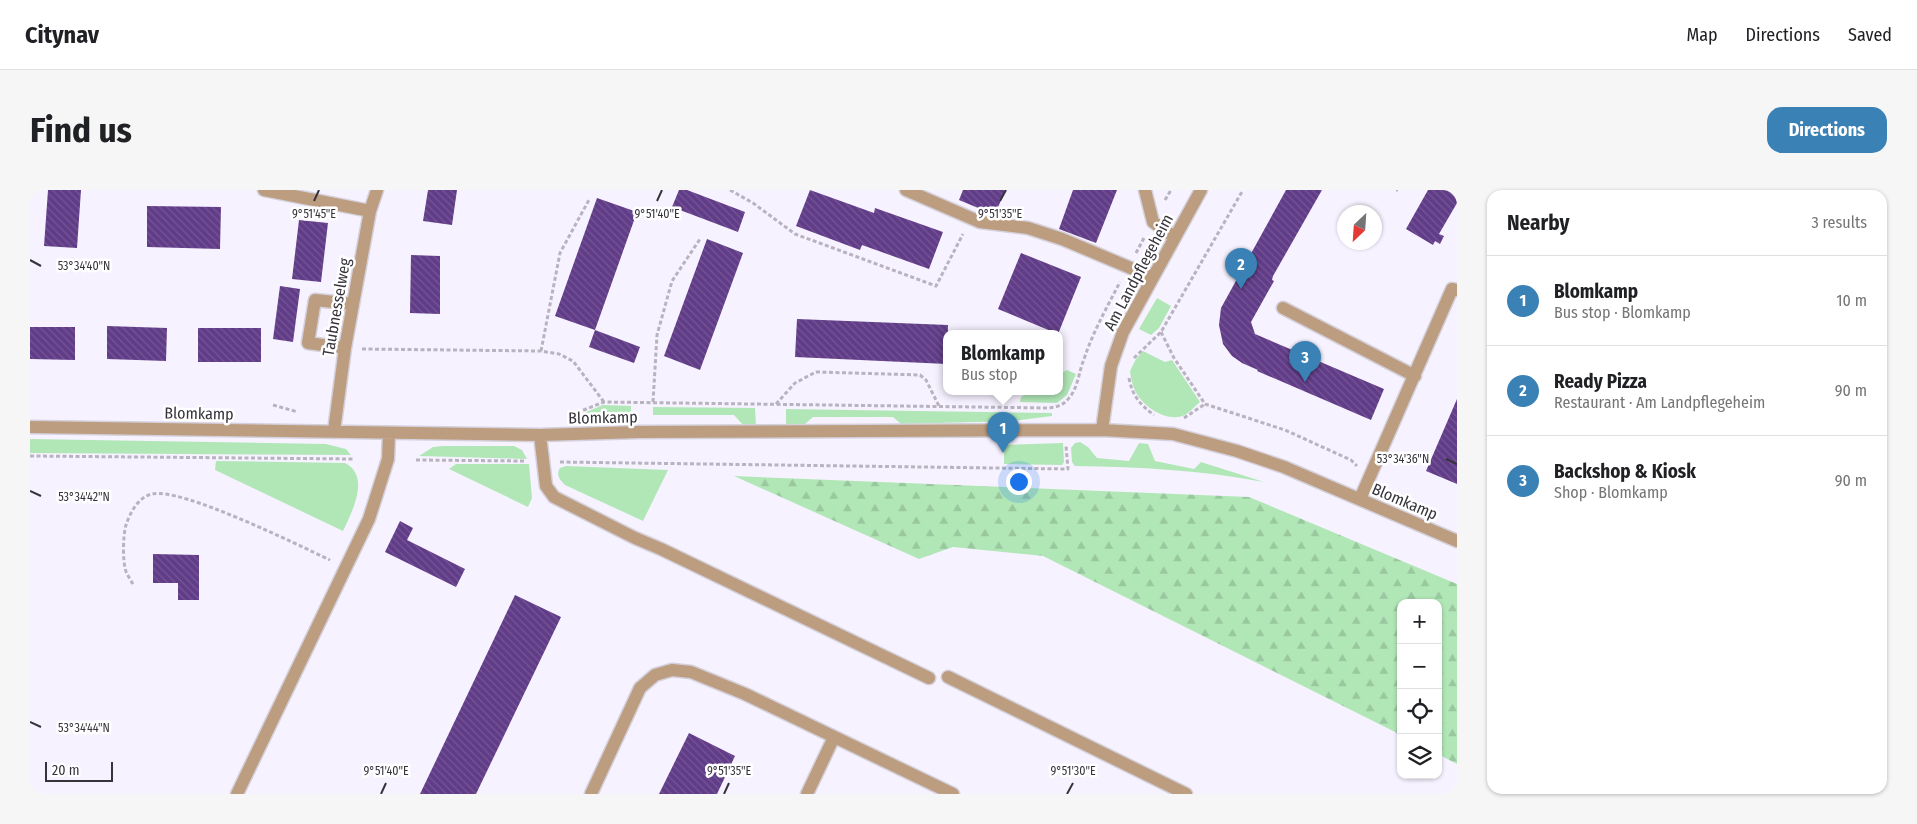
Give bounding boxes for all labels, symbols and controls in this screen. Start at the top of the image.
text: Citynav [25,21,99,49]
text: Map [1686,24,1718,46]
text: Directions [1746,24,1820,46]
text: Saved [1848,24,1892,46]
button: Directions [1767,107,1887,153]
text: Find us [30,109,132,151]
north arrow [1337,205,1382,250]
text: 9°51'45"E [292,207,336,221]
text: 9°51'40"E [634,207,680,221]
text: 9°51'35"E [978,207,1022,221]
text: Nearby [1507,210,1569,236]
street label: Am Landpflegeheim [1100,211,1177,334]
text: 3 results [1811,213,1867,232]
pin: 2 [1225,248,1257,289]
street label: Taubnesselweg [319,256,355,358]
text: 53°34'40"N [58,259,110,273]
text: Blomkamp [1554,280,1638,303]
text: 1 [1520,291,1526,310]
text: 10 m [1836,291,1867,310]
text: Bus stop · Blomkamp [1554,303,1691,322]
popup [943,330,1063,395]
pin: 3 [1289,341,1321,382]
text: Blomkamp [961,342,1045,365]
text: Bus stop [961,365,1017,384]
text: Ready Pizza [1554,370,1647,393]
text: 2 [1519,381,1527,400]
text: 90 m [1835,381,1867,400]
text: Restaurant · Am Landpflegeheim [1554,393,1765,412]
street label: Blomkamp [164,403,234,424]
street label: Blomkamp [568,407,638,428]
pin: 1 [987,412,1019,453]
text: 53°34'36"N [1377,452,1429,466]
text: Backshop & Kiosk [1554,460,1696,483]
your location [1006,469,1032,495]
text: 3 [1519,471,1527,490]
text: 90 m [1835,471,1867,490]
street label: Blomkamp [1369,479,1441,524]
text: Shop · Blomkamp [1554,483,1668,502]
text: 53°34'42"N [58,490,110,504]
map controls [1397,599,1442,779]
button: + [1397,599,1442,644]
button: − [1397,644,1442,689]
button: locate [1397,689,1442,734]
text: 53°34'44"N [58,721,110,735]
button: layers [1397,734,1442,779]
scale bar [45,759,112,782]
text: 20 m [52,762,80,779]
text: 9°51'40"E [363,764,409,778]
text: 9°51'35"E [707,764,751,778]
text: 9°51'30"E [1050,764,1096,778]

